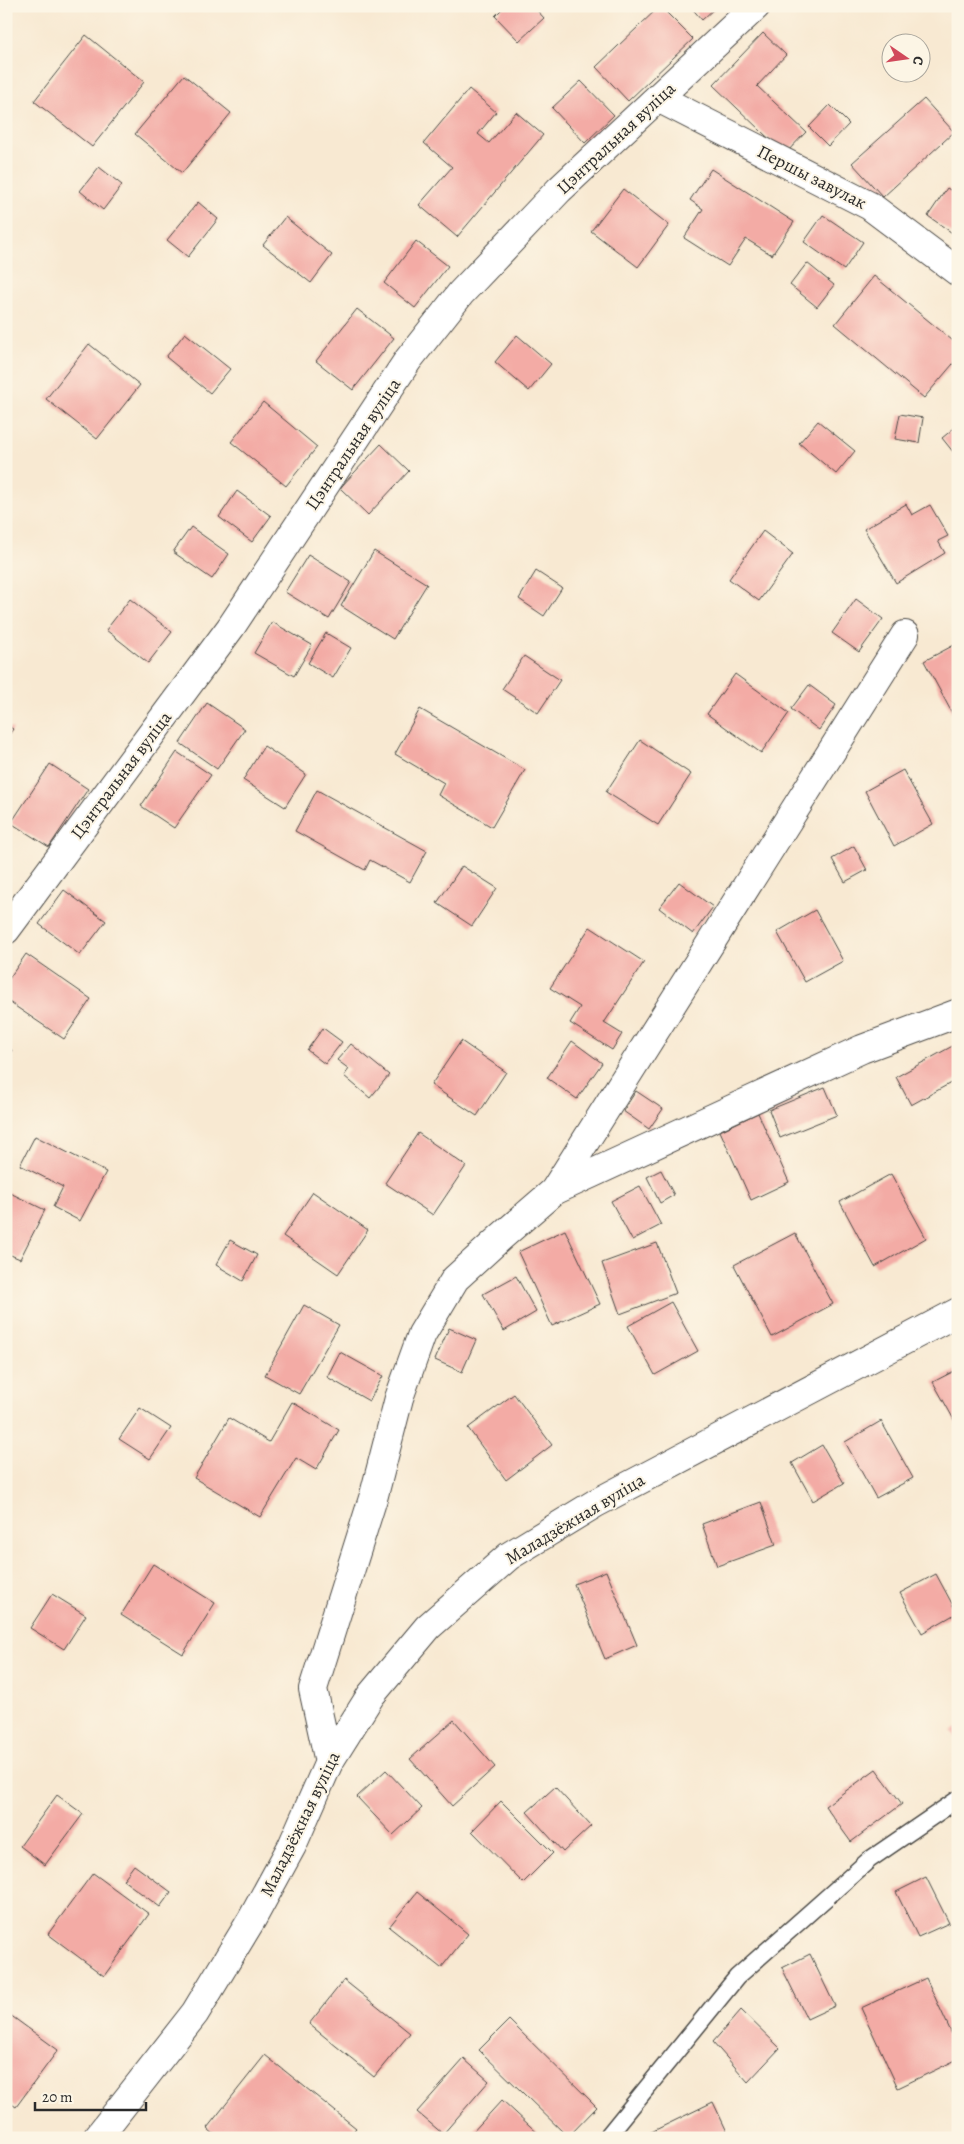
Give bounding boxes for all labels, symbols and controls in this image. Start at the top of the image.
north arrow [882,32,932,82]
text: С [908,54,928,68]
street label: Цэнтральная вуліца [551,76,681,199]
street label: Першы завулак [753,139,871,215]
street label: Цэнтральная вуліца [300,373,406,515]
street label: Цэнтральная вуліца [65,706,177,844]
street label: Маладзёжная вуліца [501,1468,650,1570]
street label: Маладзёжная вуліца [254,1747,346,1901]
scale bar [35,2079,146,2111]
text: 20 m [42,2087,73,2107]

